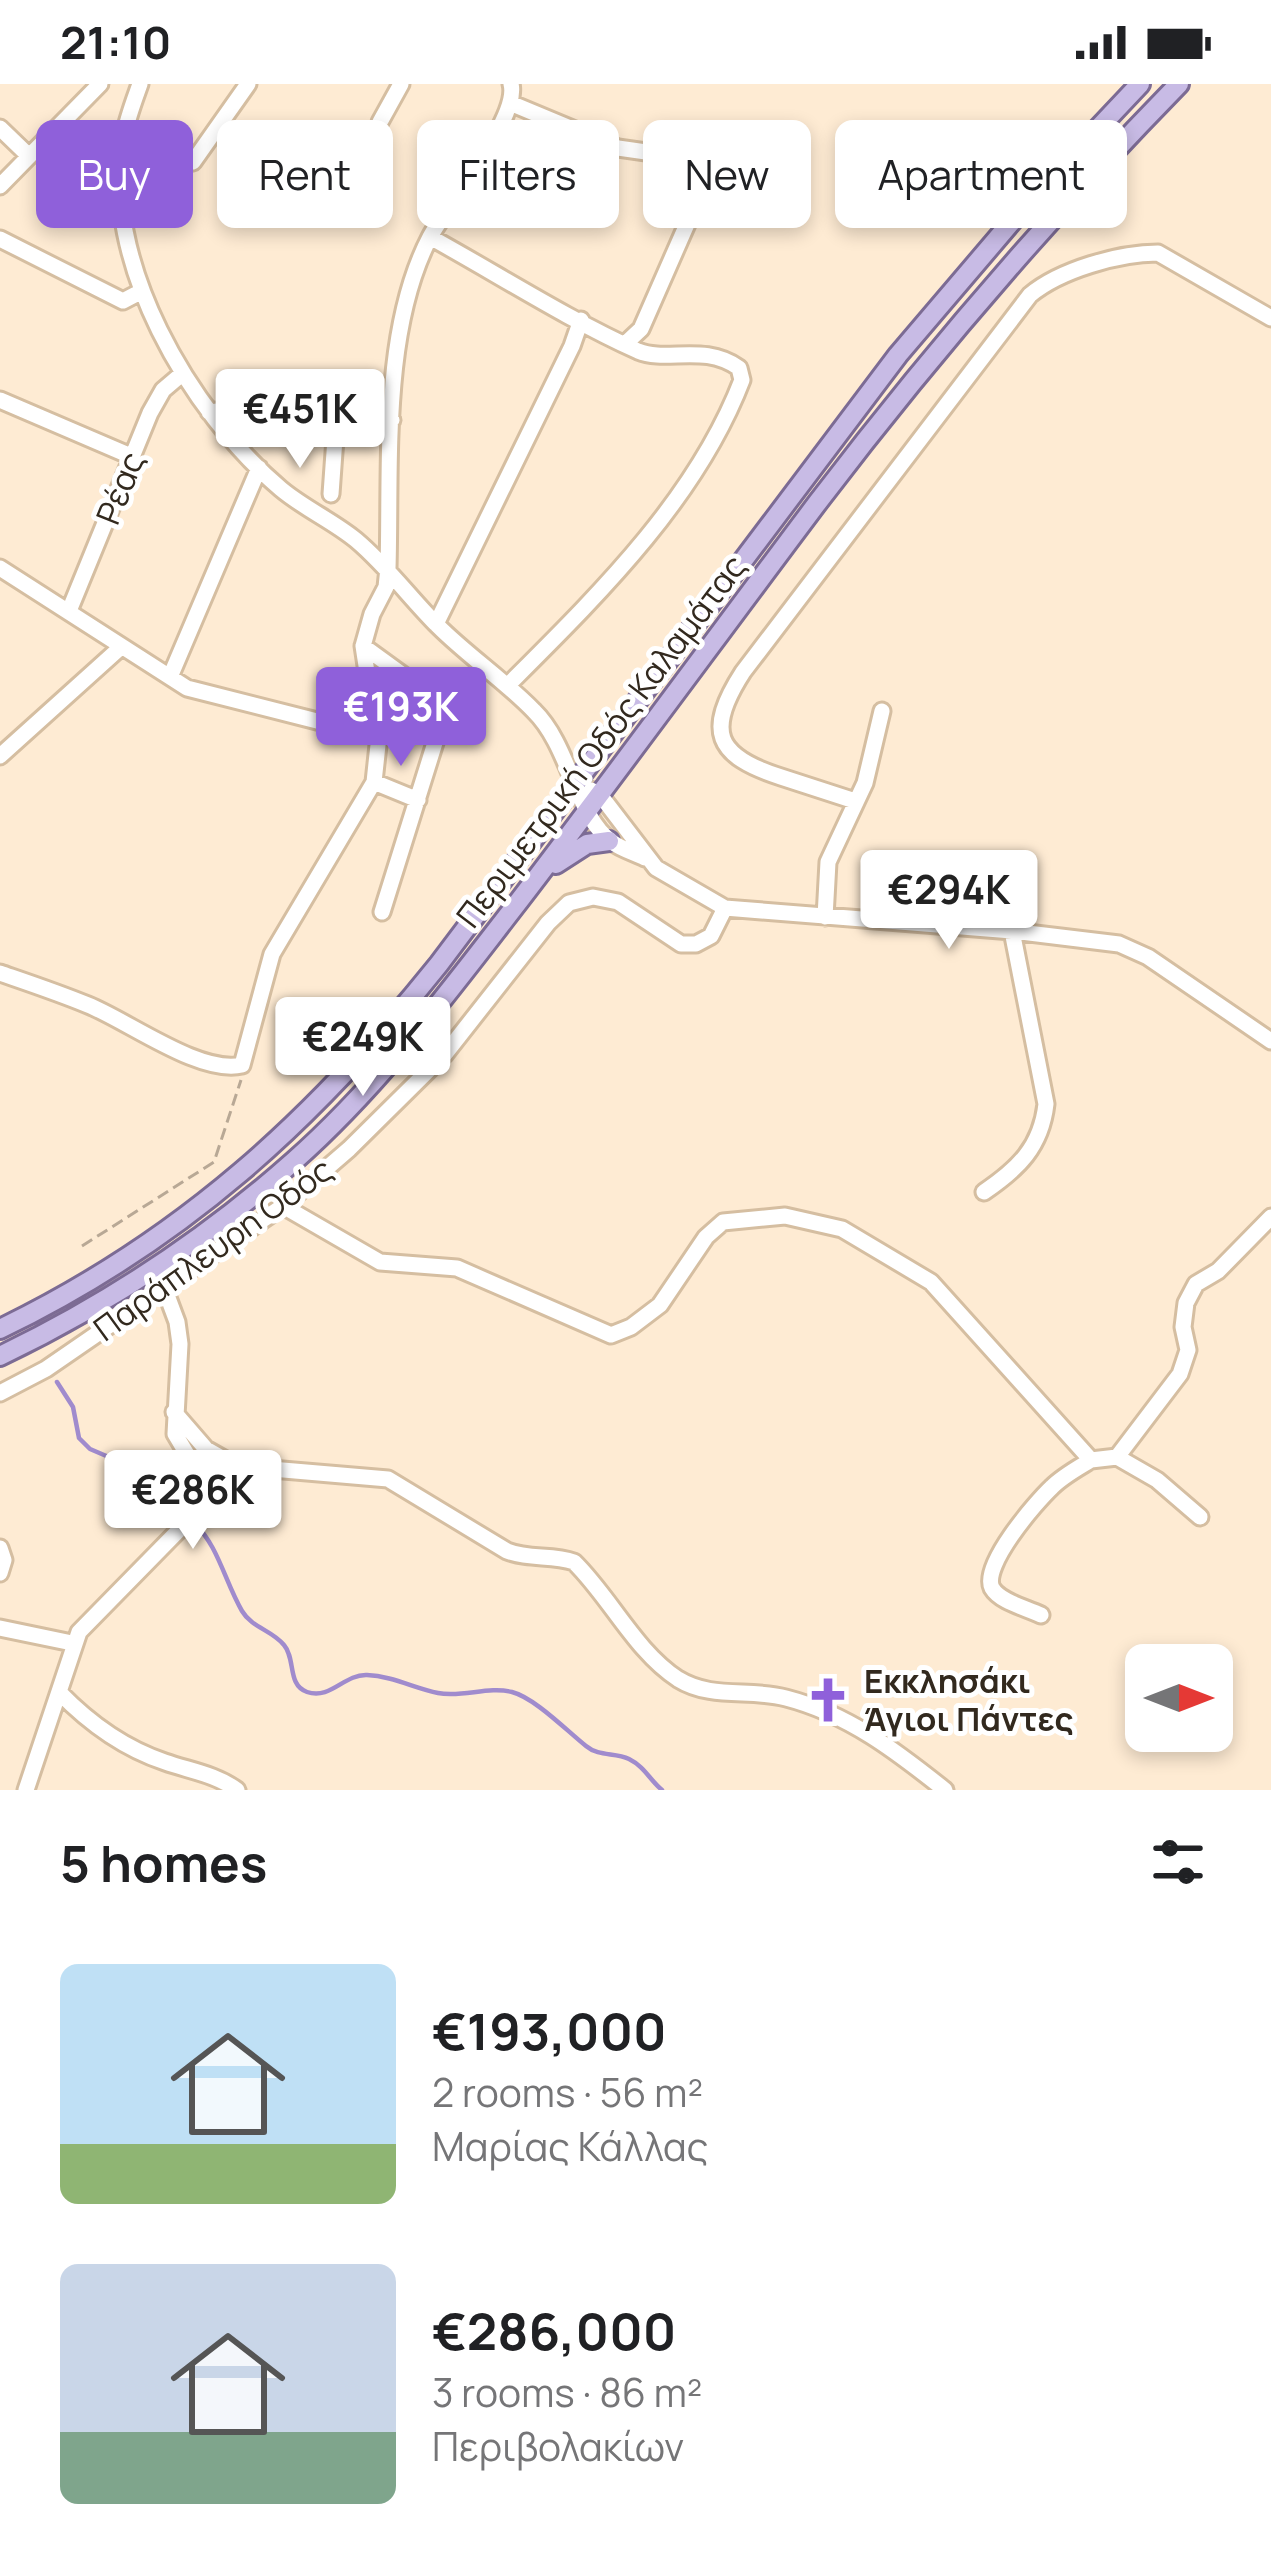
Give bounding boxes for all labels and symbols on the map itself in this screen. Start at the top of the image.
pin: €451K [216,369,384,471]
street label: Ρέας [85,445,154,531]
street label: Περιμετρική Οδός Καλαμάτας [445,545,756,936]
pin: €193K [317,667,485,769]
pin: €294K [865,850,1033,952]
pin: €249K [279,997,447,1099]
street label: Παράπλευρη Οδός [84,1147,341,1350]
pin: €286K [109,1450,277,1552]
north arrow [1125,1644,1233,1752]
place label: Εκκλησάκι Άγιοι Πάντες [864,1658,1074,1741]
church icon: Εκκλησάκι Άγιοι Πάντες [803,1675,853,1725]

